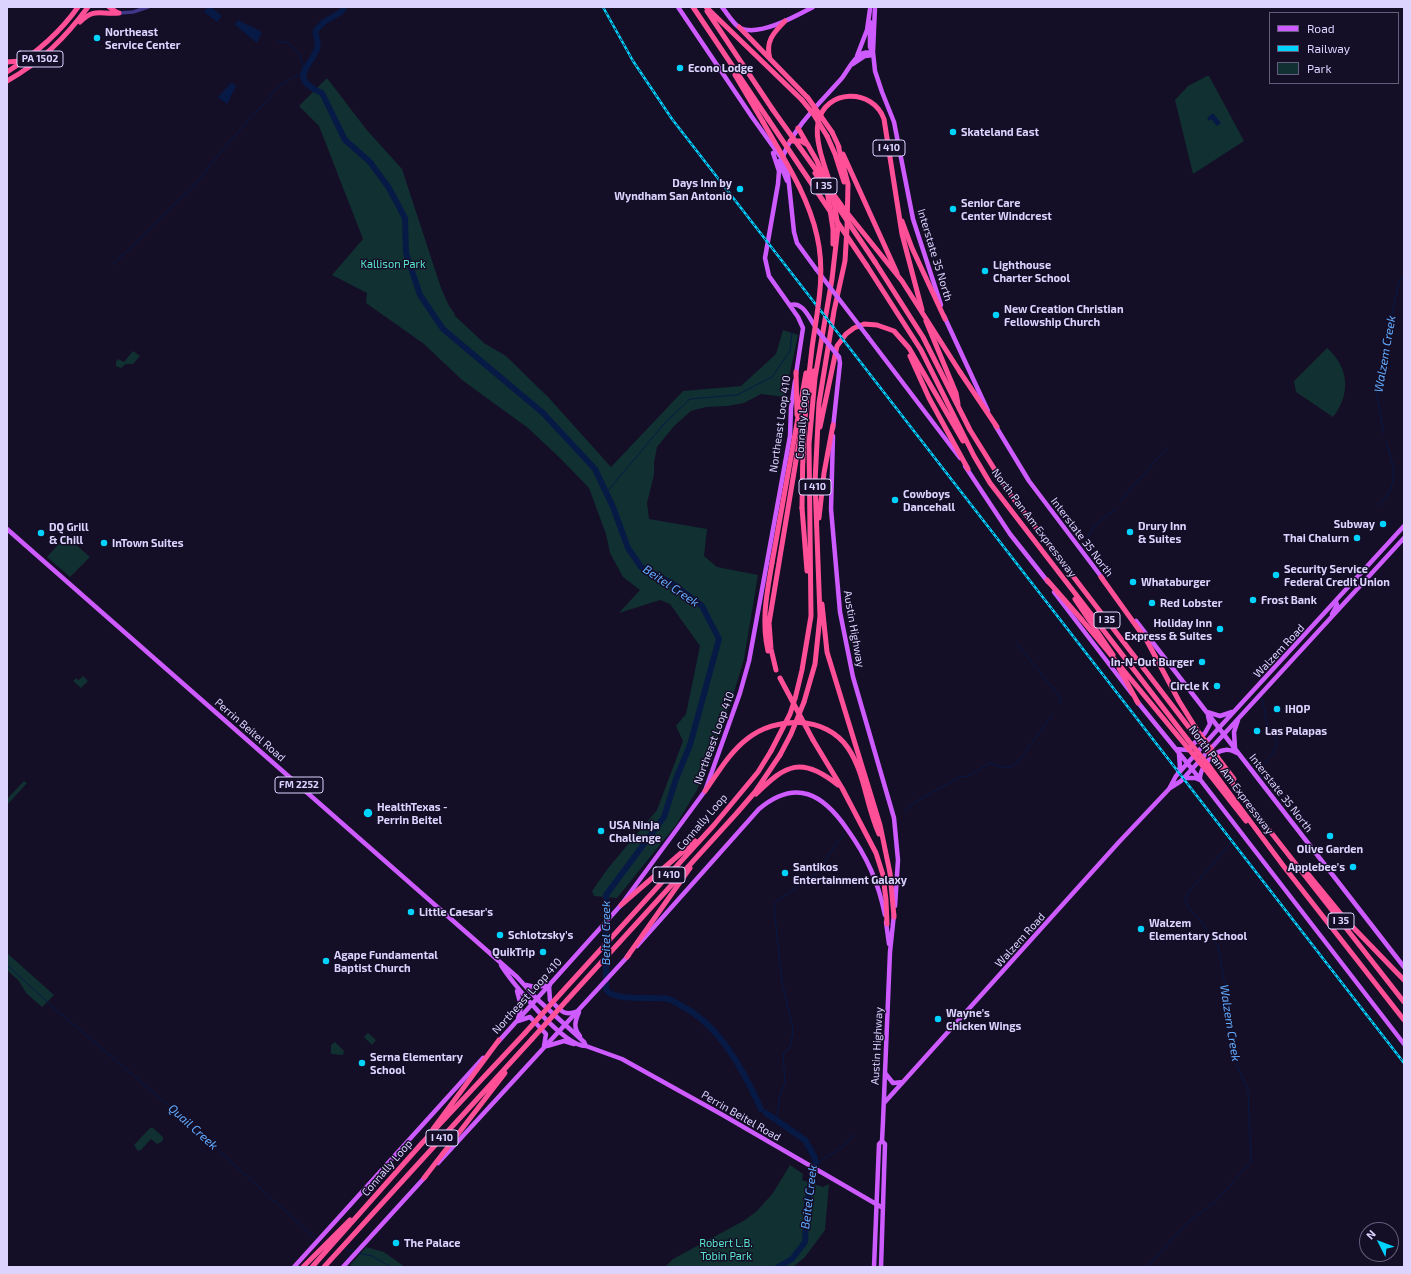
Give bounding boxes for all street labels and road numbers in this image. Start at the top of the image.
road number: PA 1502 [17,51,63,67]
road number: I 410 [873,140,905,156]
road number: I 35 [811,178,837,194]
street label: Interstate 35 North [915,207,955,303]
street label: Northeast Loop 410 [767,375,793,473]
street label: Connally Loop [793,388,811,460]
street label: North Pan Am Expressway [989,466,1079,580]
road number: I 410 [799,479,831,495]
street label: Interstate 35 North [1048,495,1116,579]
street label: Austin Highway [841,589,867,669]
road number: I 35 [1094,612,1120,628]
street label: Walzem Road [1251,621,1307,681]
street label: Northeast Loop 410 [691,690,737,786]
street label: Perrin Beitel Road [212,696,288,764]
street label: North Pan Am Expressway [1186,723,1276,837]
street label: Interstate 35 North [1246,751,1316,835]
road number: FM 2252 [275,777,323,793]
street label: Connally Loop [674,791,730,853]
road number: I 410 [653,867,685,883]
street label: Walzem Road [992,910,1048,970]
road number: I 35 [1328,913,1354,929]
street label: Northeast Loop 410 [489,955,565,1037]
street label: Austin Highway [868,1007,886,1085]
street label: Perrin Beitel Road [699,1088,783,1144]
road number: I 410 [426,1130,458,1146]
street label: Connally Loop [359,1137,415,1199]

